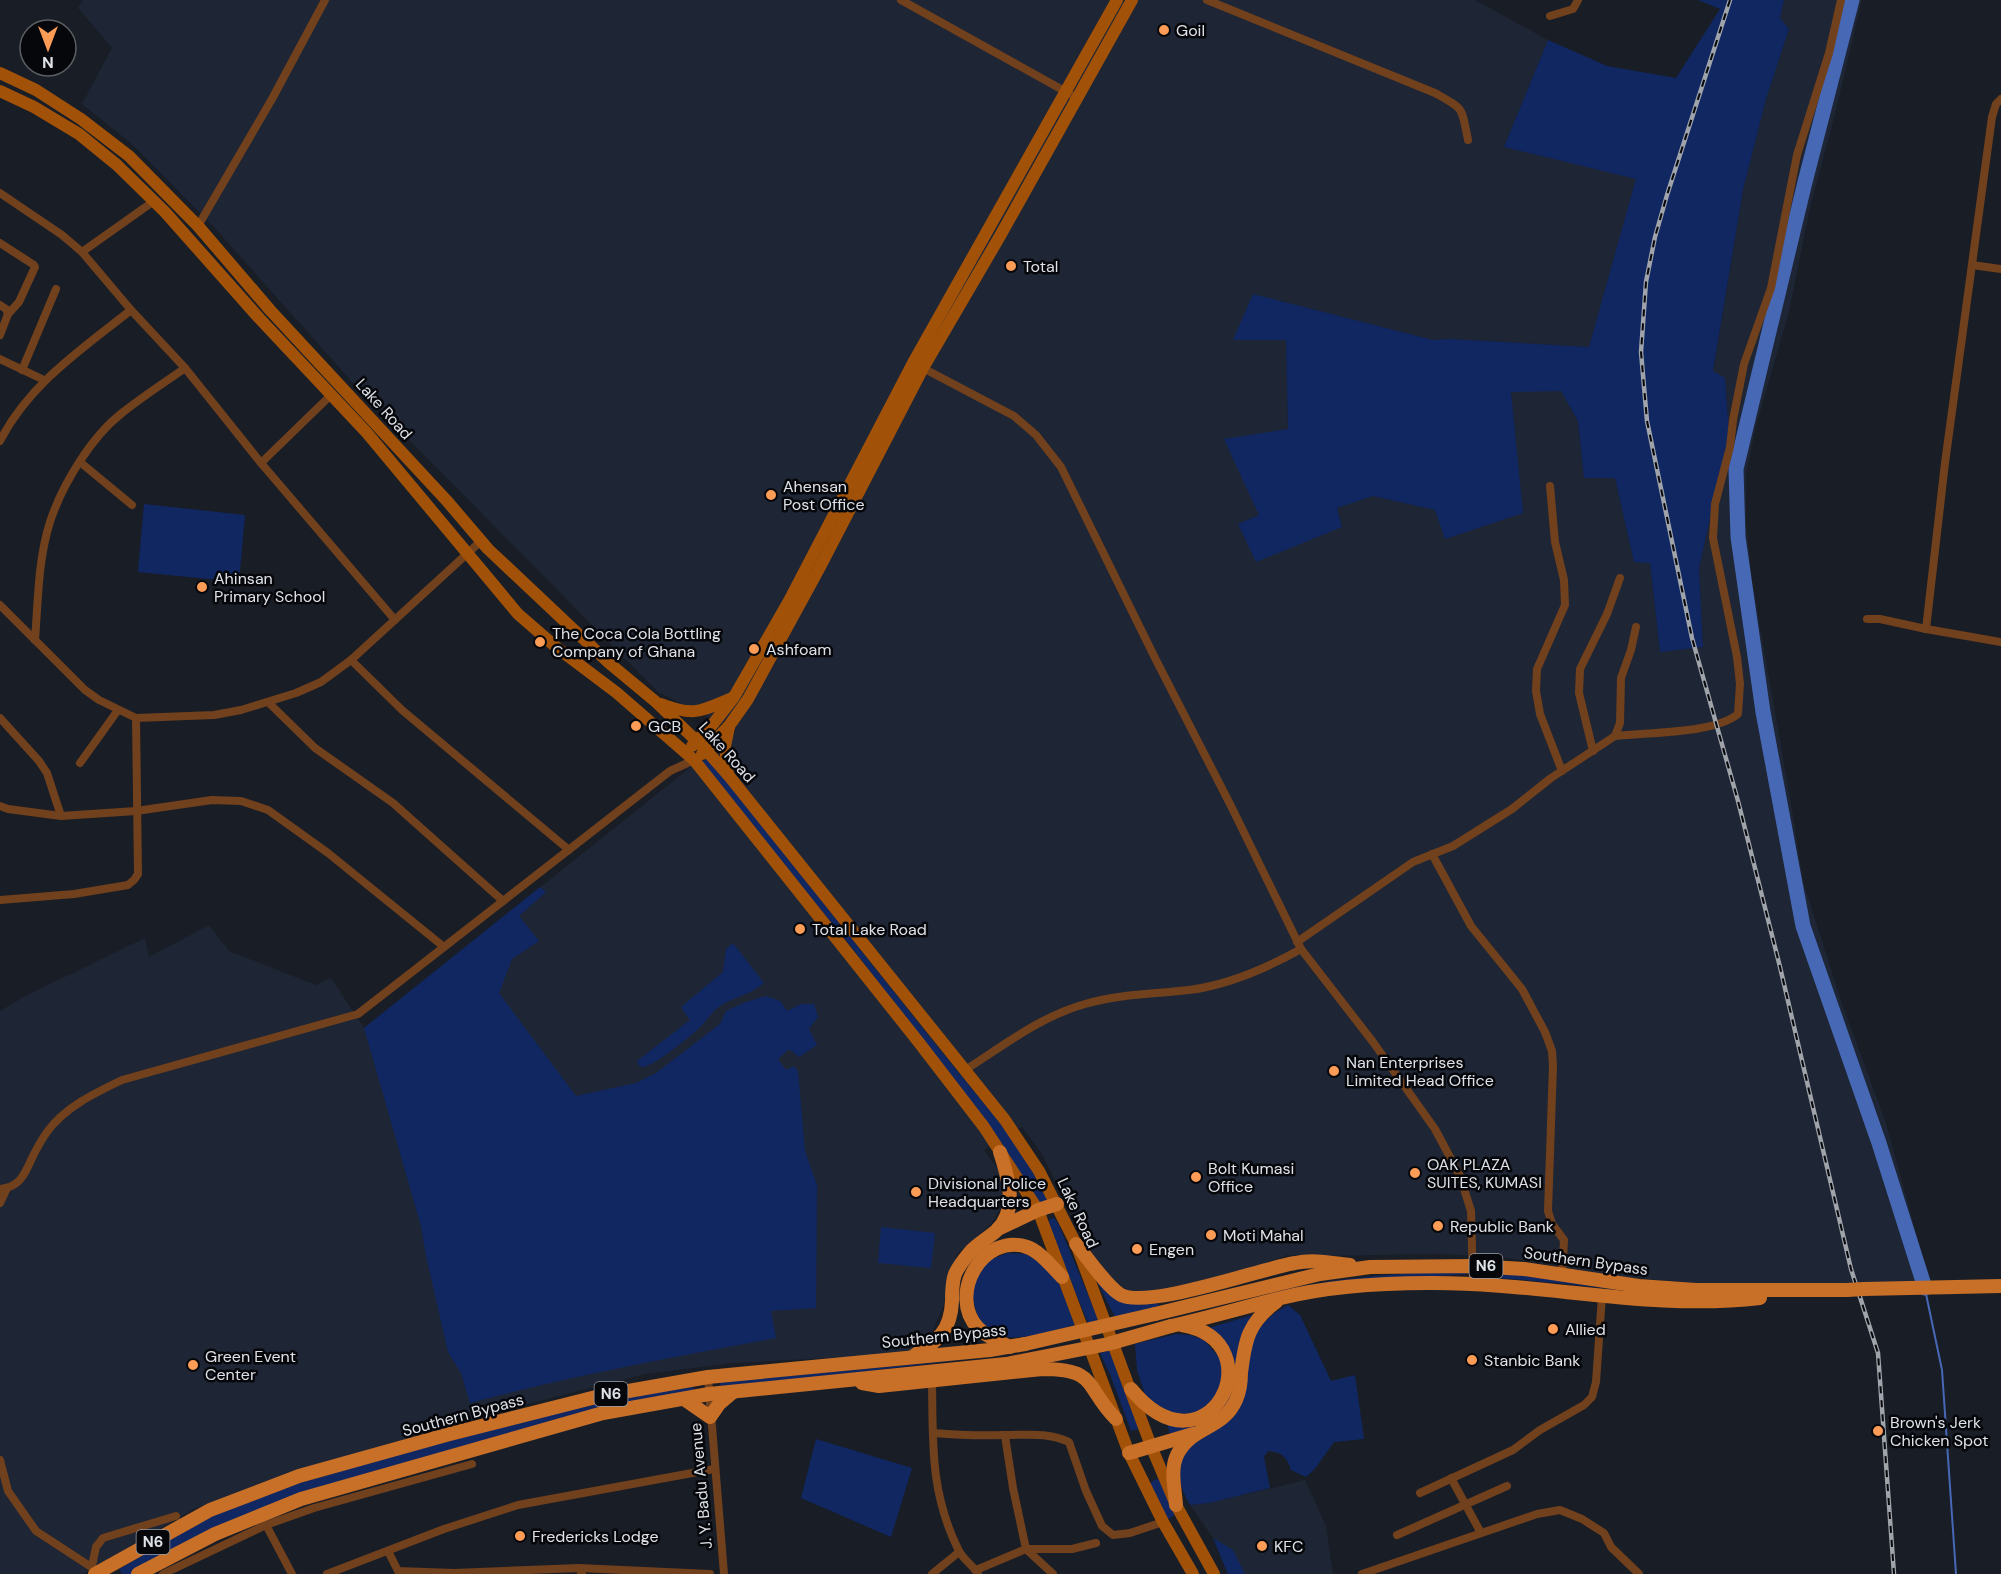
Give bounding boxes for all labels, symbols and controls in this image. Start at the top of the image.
north arrow [18,18,78,78]
place label: Goil [1176,20,1205,41]
marker: Goil [1157,23,1171,37]
text: N [42,52,54,73]
place label: Total [1023,256,1058,277]
marker: Total [1004,259,1018,273]
street label: Lake Road [351,374,417,444]
place label: Ahensan Post Office [783,476,865,515]
marker: Ahensan Post Office [764,488,778,502]
place label: Ahinsan Primary School [214,568,325,607]
marker: Ahinsan Primary School [195,580,209,594]
place label: The Coca Cola Bottling Company of Ghana [552,623,721,662]
marker: The Coca Cola Bottling Company of Ghana [533,635,547,649]
place label: Ashfoam [766,639,831,660]
marker: Ashfoam [747,642,761,656]
place label: GCB [648,716,681,737]
street label: Lake Road [694,717,760,787]
marker: GCB [629,719,643,733]
place label: Total Lake Road [812,919,927,940]
marker: Total Lake Road [793,922,807,936]
place label: Nan Enterprises Limited Head Office [1346,1052,1494,1091]
marker: Nan Enterprises Limited Head Office [1327,1064,1341,1078]
place label: OAK PLAZA SUITES, KUMASI [1427,1154,1542,1193]
place label: Bolt Kumasi Office [1208,1158,1294,1197]
marker: OAK PLAZA SUITES, KUMASI [1408,1166,1422,1180]
marker: Bolt Kumasi Office [1189,1170,1203,1184]
place label: Divisional Police Headquarters [928,1173,1046,1212]
street label: Lake Road [1053,1174,1103,1252]
marker: Divisional Police Headquarters [909,1185,923,1199]
place label: Republic Bank [1450,1216,1554,1237]
marker: Republic Bank [1431,1219,1445,1233]
place label: Moti Mahal [1223,1225,1304,1246]
marker: Moti Mahal [1204,1228,1218,1242]
place label: Engen [1149,1239,1194,1260]
marker: Engen [1130,1242,1144,1256]
street label: Southern Bypass [1523,1242,1649,1280]
road number: N6 [1470,1254,1502,1278]
street label: Southern Bypass [881,1319,1007,1353]
place label: Allied [1565,1319,1606,1340]
marker: Allied [1546,1322,1560,1336]
place label: Green Event Center [205,1346,296,1385]
place label: Stanbic Bank [1484,1350,1580,1371]
marker: Stanbic Bank [1465,1353,1479,1367]
marker: Green Event Center [186,1358,200,1372]
road number: N6 [594,1382,628,1406]
street label: Southern Bypass [400,1389,526,1441]
place label: Brown's Jerk Chicken Spot [1890,1412,1988,1451]
street label: J. Y. Badu Avenue [685,1422,717,1550]
marker: Brown's Jerk Chicken Spot [1871,1424,1885,1438]
place label: Fredericks Lodge [532,1526,659,1547]
marker: Fredericks Lodge [513,1529,527,1543]
road number: N6 [136,1530,170,1554]
place label: KFC [1274,1536,1303,1557]
marker: KFC [1255,1539,1269,1553]

